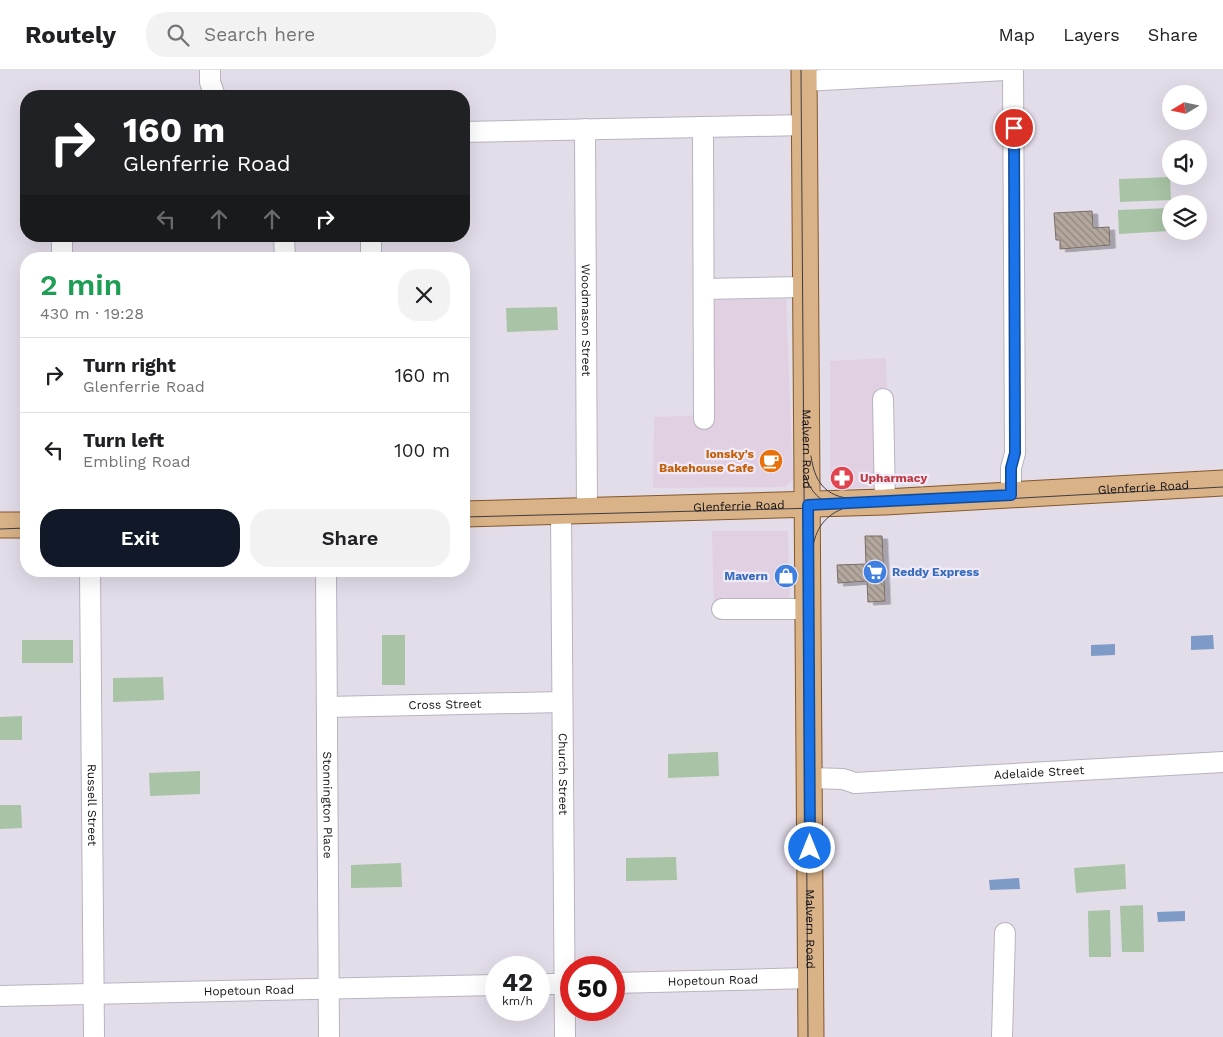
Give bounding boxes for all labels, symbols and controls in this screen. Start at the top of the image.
search box [146,12,496,57]
text: Routely [25,21,116,49]
icon: search [164,21,192,49]
text: Search here [204,23,315,46]
text: Map [998,24,1035,45]
text: Layers [1063,24,1120,45]
text: Share [1148,24,1198,45]
north arrow [1162,85,1208,130]
map controls [1162,85,1207,240]
pin [993,107,1035,149]
text: 160 m [123,109,225,151]
icon: right [40,110,105,175]
icon: arrive [1000,114,1028,142]
button: sound [1162,140,1207,185]
text: Glenferrie Road [123,151,291,176]
button: layers [1162,195,1207,240]
icon: left [152,205,180,233]
icon: ahead [205,205,233,233]
icon: ahead [258,205,286,233]
icon: right [311,205,339,233]
street label: Woodmason Street [579,264,593,376]
text: 2 min [40,267,122,302]
button: close [398,269,450,321]
text: 430 m · 19:28 [40,304,144,323]
text: Turn right [83,354,176,377]
icon: right [40,361,68,389]
text: 160 m [395,364,450,387]
text: Glenferrie Road [83,377,205,396]
street label: Malvern Road [799,409,814,489]
text: Turn left [83,429,164,452]
icon: left [40,436,68,464]
text: 100 m [394,439,450,462]
place label: Ionsky's Bakehouse Cafe [659,447,755,475]
cafe icon: Ionsky's Bakehouse Cafe [758,448,784,474]
text: Embling Road [83,452,191,471]
pharmacy icon: Upharmacy [829,465,855,491]
place label: Upharmacy [860,471,927,485]
street label: Glenferrie Road [1097,478,1190,497]
street label: Glenferrie Road [693,498,785,514]
button: Exit [40,509,240,567]
button: Share [250,509,450,567]
supermarket icon: Reddy Express [862,559,888,585]
shop icon: Mavern [773,563,799,589]
place label: Reddy Express [892,565,980,579]
place label: Mavern [724,569,768,583]
street label: Cross Street [408,697,482,712]
street label: Church Street [556,733,570,815]
street label: Stonnington Place [320,751,335,859]
street label: Adelaide Street [993,763,1085,782]
street label: Russell Street [85,764,99,846]
position arrow [783,821,835,873]
street label: Malvern Road [803,889,818,969]
speed limit sign: 50 [560,956,625,1021]
text: 42 [502,968,533,997]
street label: Hopetoun Road [667,972,758,989]
street label: Hopetoun Road [203,982,294,998]
text: km/h [502,994,533,1008]

